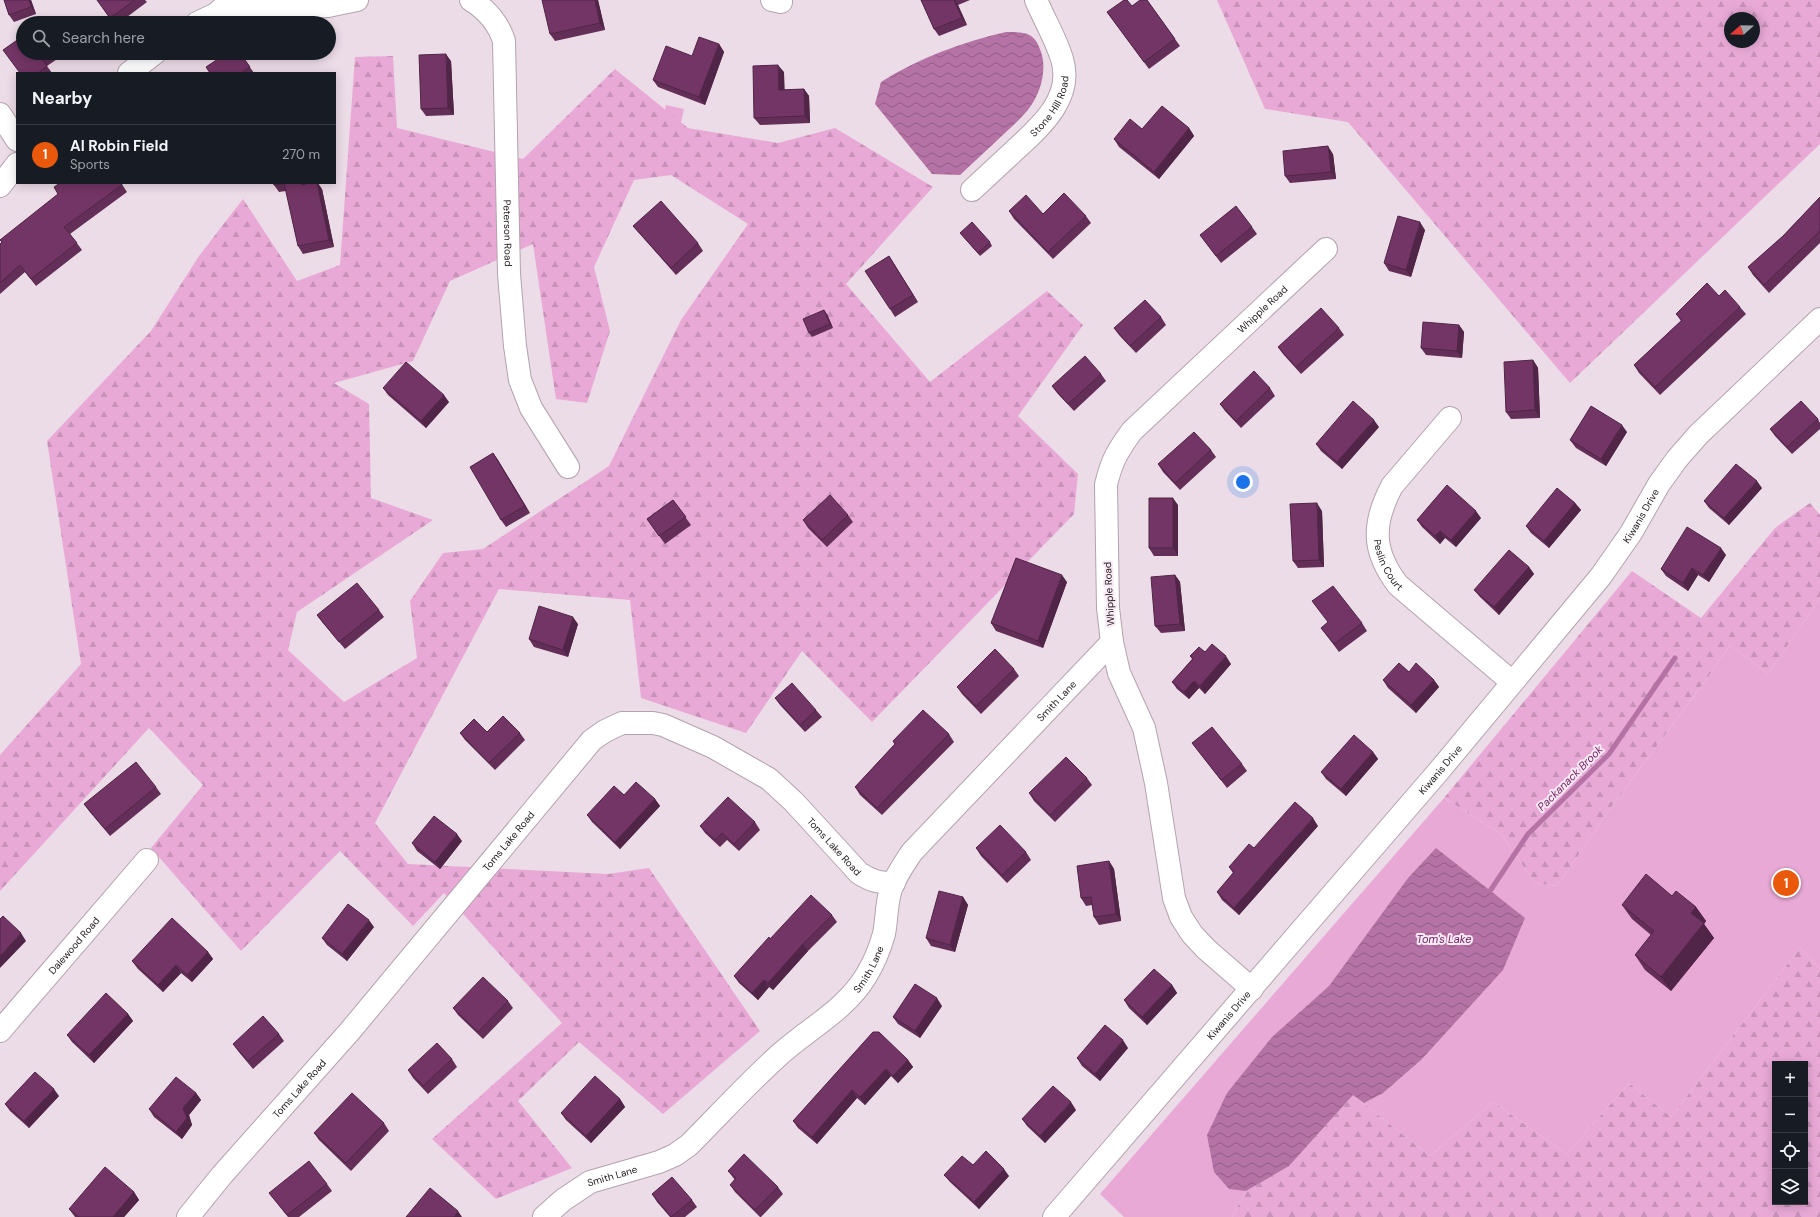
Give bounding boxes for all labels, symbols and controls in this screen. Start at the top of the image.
north arrow [1724,12,1760,48]
search box [16,16,336,60]
icon: search [30,27,52,49]
text: Search here [62,28,145,48]
street label: Stone Hill Road [1027,75,1071,139]
text: Nearby [32,87,92,109]
text: Al Robin Field [70,136,168,156]
text: 1 [43,146,47,163]
text: 270 m [282,146,320,163]
text: Sports [70,156,110,173]
street label: Peterson Road [501,200,515,267]
street label: Whipple Road [1234,282,1290,336]
your location [1233,472,1253,492]
street label: Kiwanis Drive [1620,486,1662,545]
street label: Peslin Court [1371,538,1406,593]
street label: Whipple Road [1101,562,1117,626]
street label: Smith Lane [1034,677,1079,724]
street label: Kiwanis Drive [1415,742,1465,797]
water label: Packanack Brook [1534,742,1606,814]
street label: Toms Lake Road [479,808,537,874]
street label: Toms Lake Road [805,814,864,878]
pin: 1 [1773,868,1799,898]
street label: Dalewood Road [45,914,102,977]
water label: Tom's Lake [1417,932,1471,946]
street label: Smith Lane [850,944,886,995]
street label: Kiwanis Drive [1204,987,1253,1042]
street label: Toms Lake Road [269,1056,329,1120]
map controls [1772,1061,1808,1205]
button: + [1772,1061,1808,1097]
button: − [1772,1097,1808,1133]
button: locate [1772,1133,1808,1169]
street label: Smith Lane [586,1162,639,1189]
button: layers [1772,1169,1808,1205]

